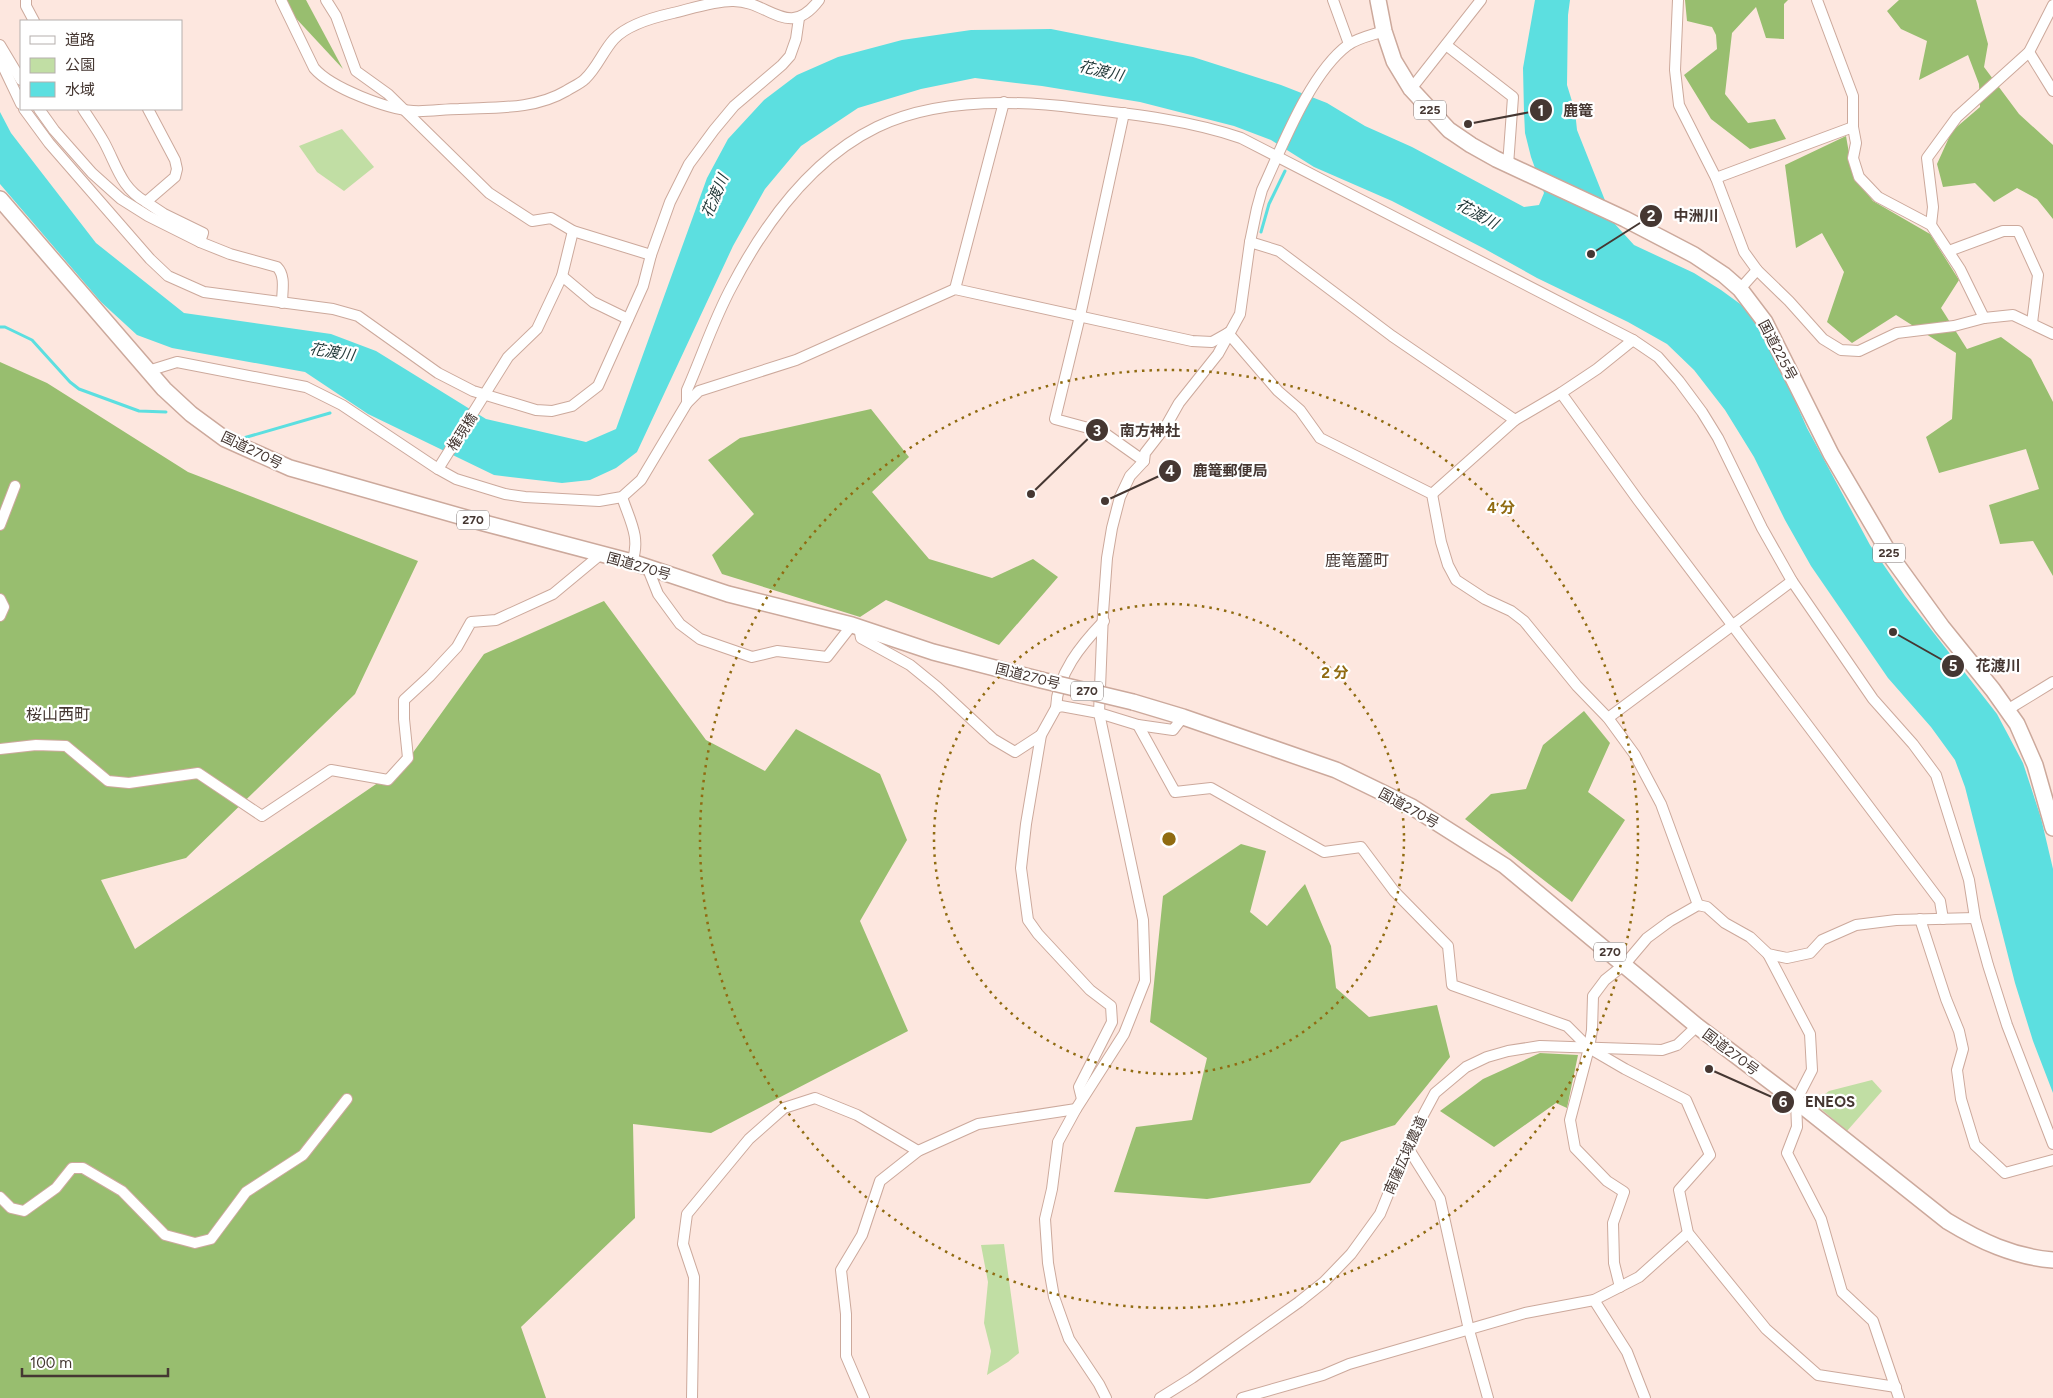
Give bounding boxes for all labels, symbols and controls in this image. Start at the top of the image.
legend [20,20,182,110]
text: 道路 [65,31,95,49]
text: 公園 [65,56,95,74]
water label: 花渡川 [1077,57,1127,85]
text: 水域 [65,81,95,99]
callout: 鹿篭 [1528,95,1603,125]
road number: 225 [1414,100,1446,120]
text: 1 [1538,102,1544,120]
text: 鹿篭 [1563,102,1593,120]
water label: 花渡川 [698,170,733,220]
water label: 花渡川 [1453,195,1503,234]
callout: 中洲川 [1639,201,1729,231]
text: 2 [1647,207,1656,225]
text: 中洲川 [1673,207,1719,225]
street label: 国道225号 [1755,317,1800,383]
water label: 花渡川 [308,340,358,365]
street label: 権現橋 [444,410,481,455]
callout: 南方神社 [1085,415,1190,445]
text: 3 [1093,422,1101,440]
text: 南方神社 [1120,422,1180,440]
street label: 国道270号 [218,428,285,473]
callout: 鹿篭郵便局 [1158,456,1278,486]
text: 4 [1165,462,1175,480]
text: 鹿篭郵便局 [1192,462,1268,480]
text: 4 分 [1487,499,1515,517]
road number: 270 [457,510,489,530]
road number: 225 [1873,544,1905,562]
street label: 国道270号 [605,549,673,584]
district label: 鹿篭麓町 [1325,551,1389,570]
callout: 花渡川 [1940,651,2030,681]
text: 5 [1949,657,1958,675]
text: 花渡川 [1975,657,2021,675]
street label: 国道270号 [994,660,1062,693]
text: 2 分 [1321,664,1349,682]
road number: 270 [1071,681,1103,700]
district label: 桜山西町 [26,705,90,724]
street label: 国道270号 [1376,785,1442,832]
centre of rings [1160,830,1178,848]
road number: 270 [1594,942,1626,962]
street label: 国道270号 [1699,1026,1762,1079]
callout: ENEOS [1770,1087,1866,1117]
text: 6 [1779,1093,1788,1111]
text: ENEOS [1805,1093,1855,1111]
street label: 南薩広域農道 [1381,1113,1430,1197]
scale bar [22,1346,169,1378]
text: 100 m [30,1354,72,1372]

